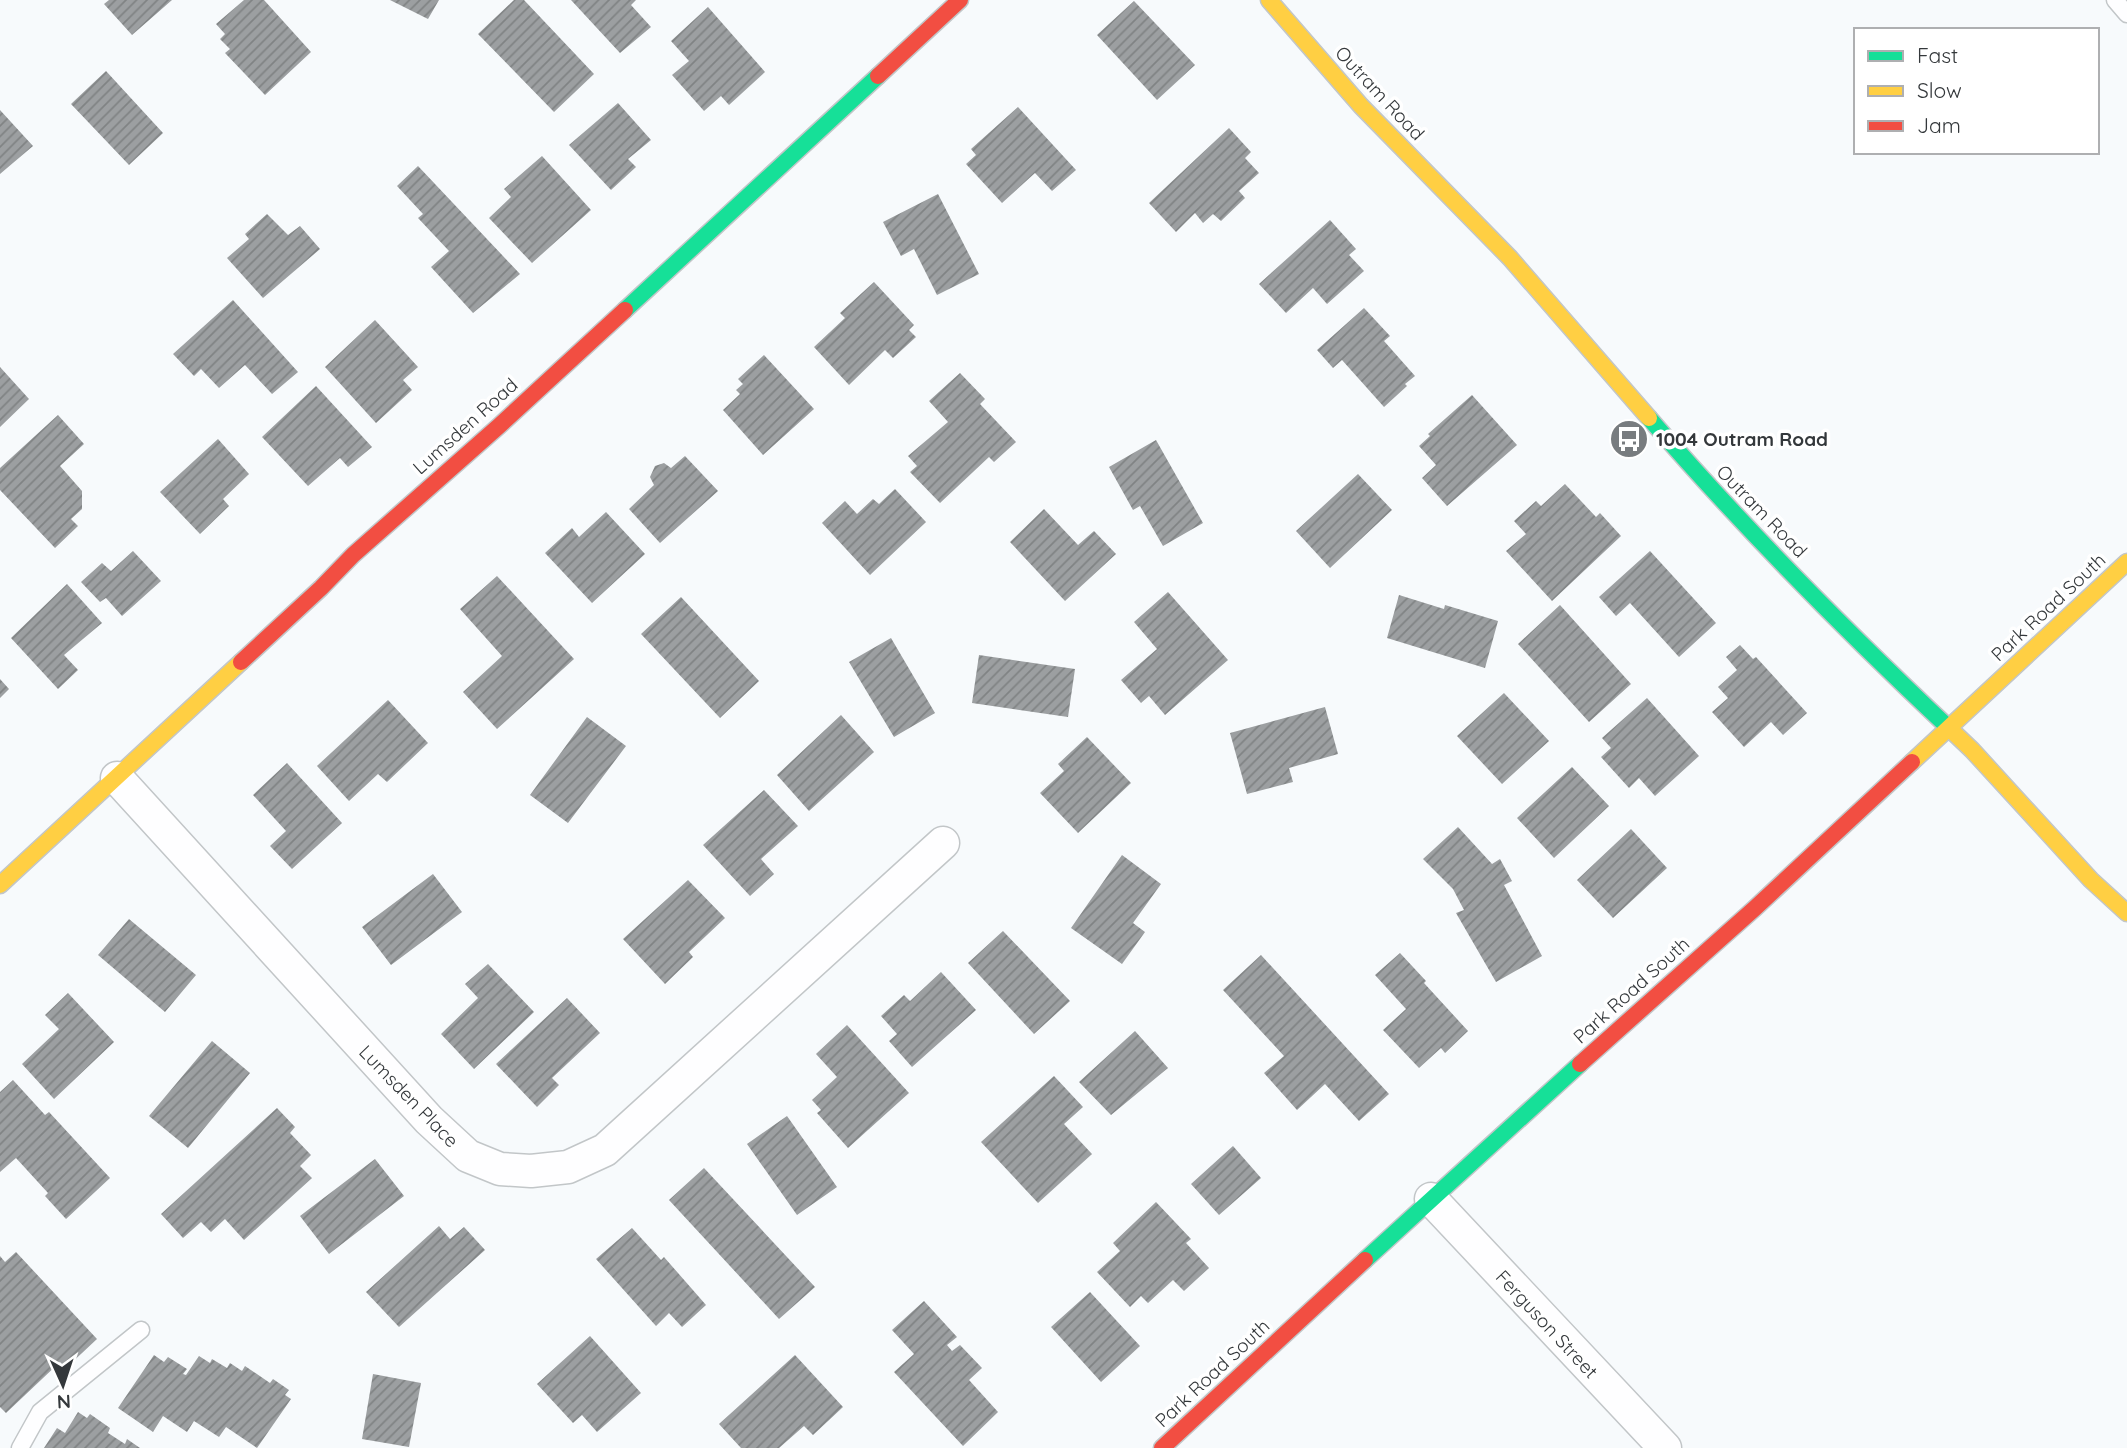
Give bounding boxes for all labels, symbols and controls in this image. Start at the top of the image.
legend [1854,28,2099,154]
street label: Outram Road [1330,41,1430,145]
text: Fast [1917,42,1958,68]
text: Slow [1917,77,1962,103]
text: Jam [1917,112,1961,138]
street label: Lumsden Road [408,373,522,479]
bus stop icon: 1004 Outram Road [1608,418,1650,460]
place label: 1004 Outram Road [1656,427,1828,451]
street label: Outram Road [1712,459,1812,563]
street label: Park Road South [1986,548,2110,666]
street label: Park Road South [1568,932,1694,1048]
street label: Lumsden Place [354,1040,464,1152]
street label: Ferguson Street [1491,1265,1603,1383]
street label: Park Road South [1150,1314,1274,1432]
north arrow [28,1350,98,1420]
text: N [56,1390,71,1414]

